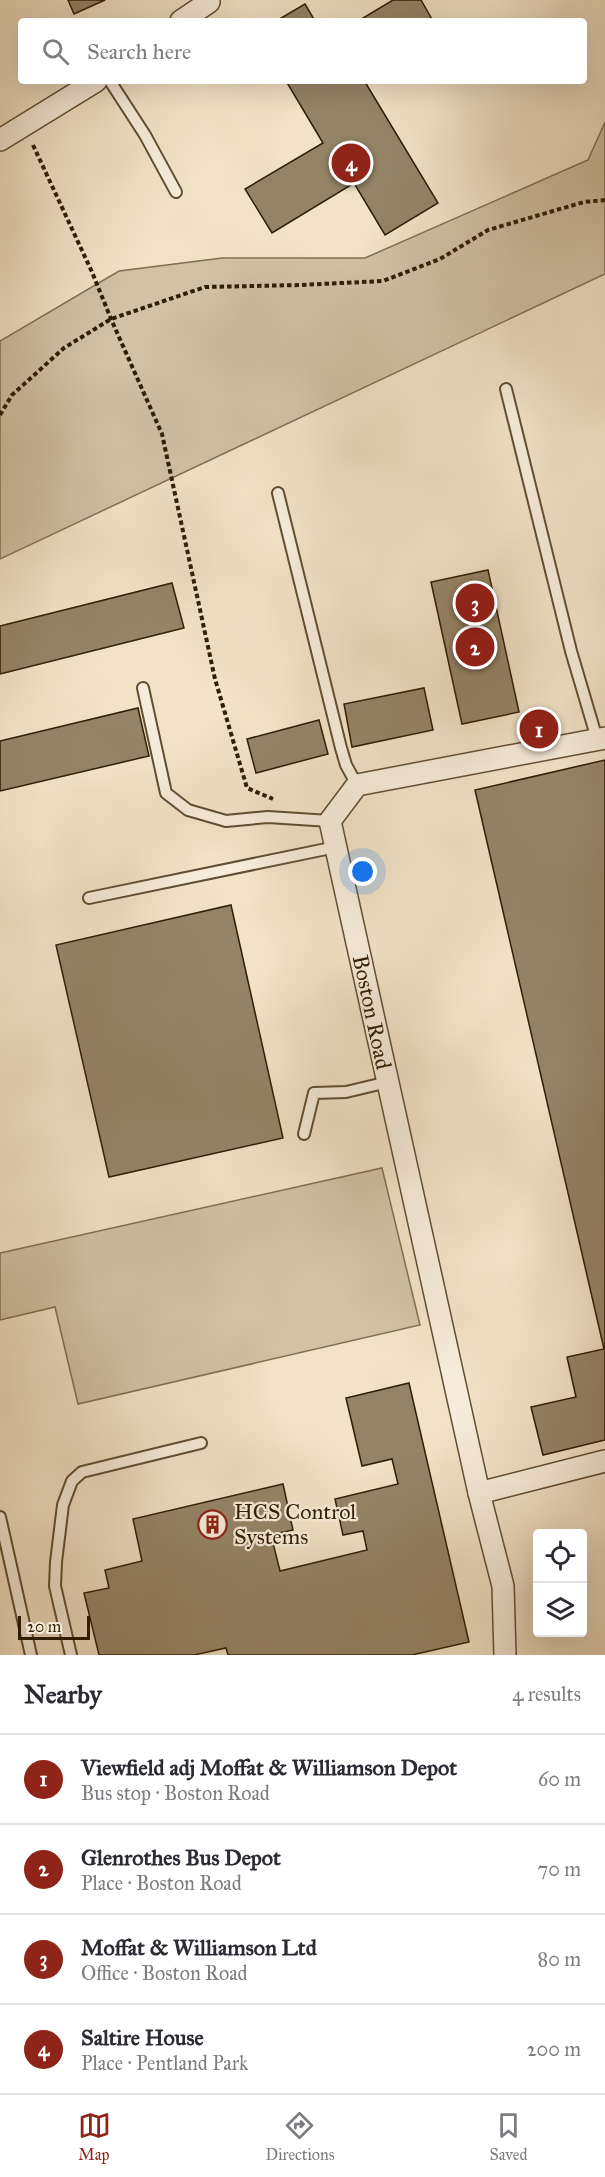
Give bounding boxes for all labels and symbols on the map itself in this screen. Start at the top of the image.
pin: 4 [332,140,370,186]
pin: 3 [456,580,494,626]
pin: 2 [456,624,494,670]
pin: 1 [520,706,558,752]
your location [348,857,377,886]
street label: Boston Road [347,952,397,1072]
place label: HCS Control Systems [234,1498,356,1550]
building icon: HCS Control Systems [197,1508,229,1540]
scale bar [18,1613,90,1640]

